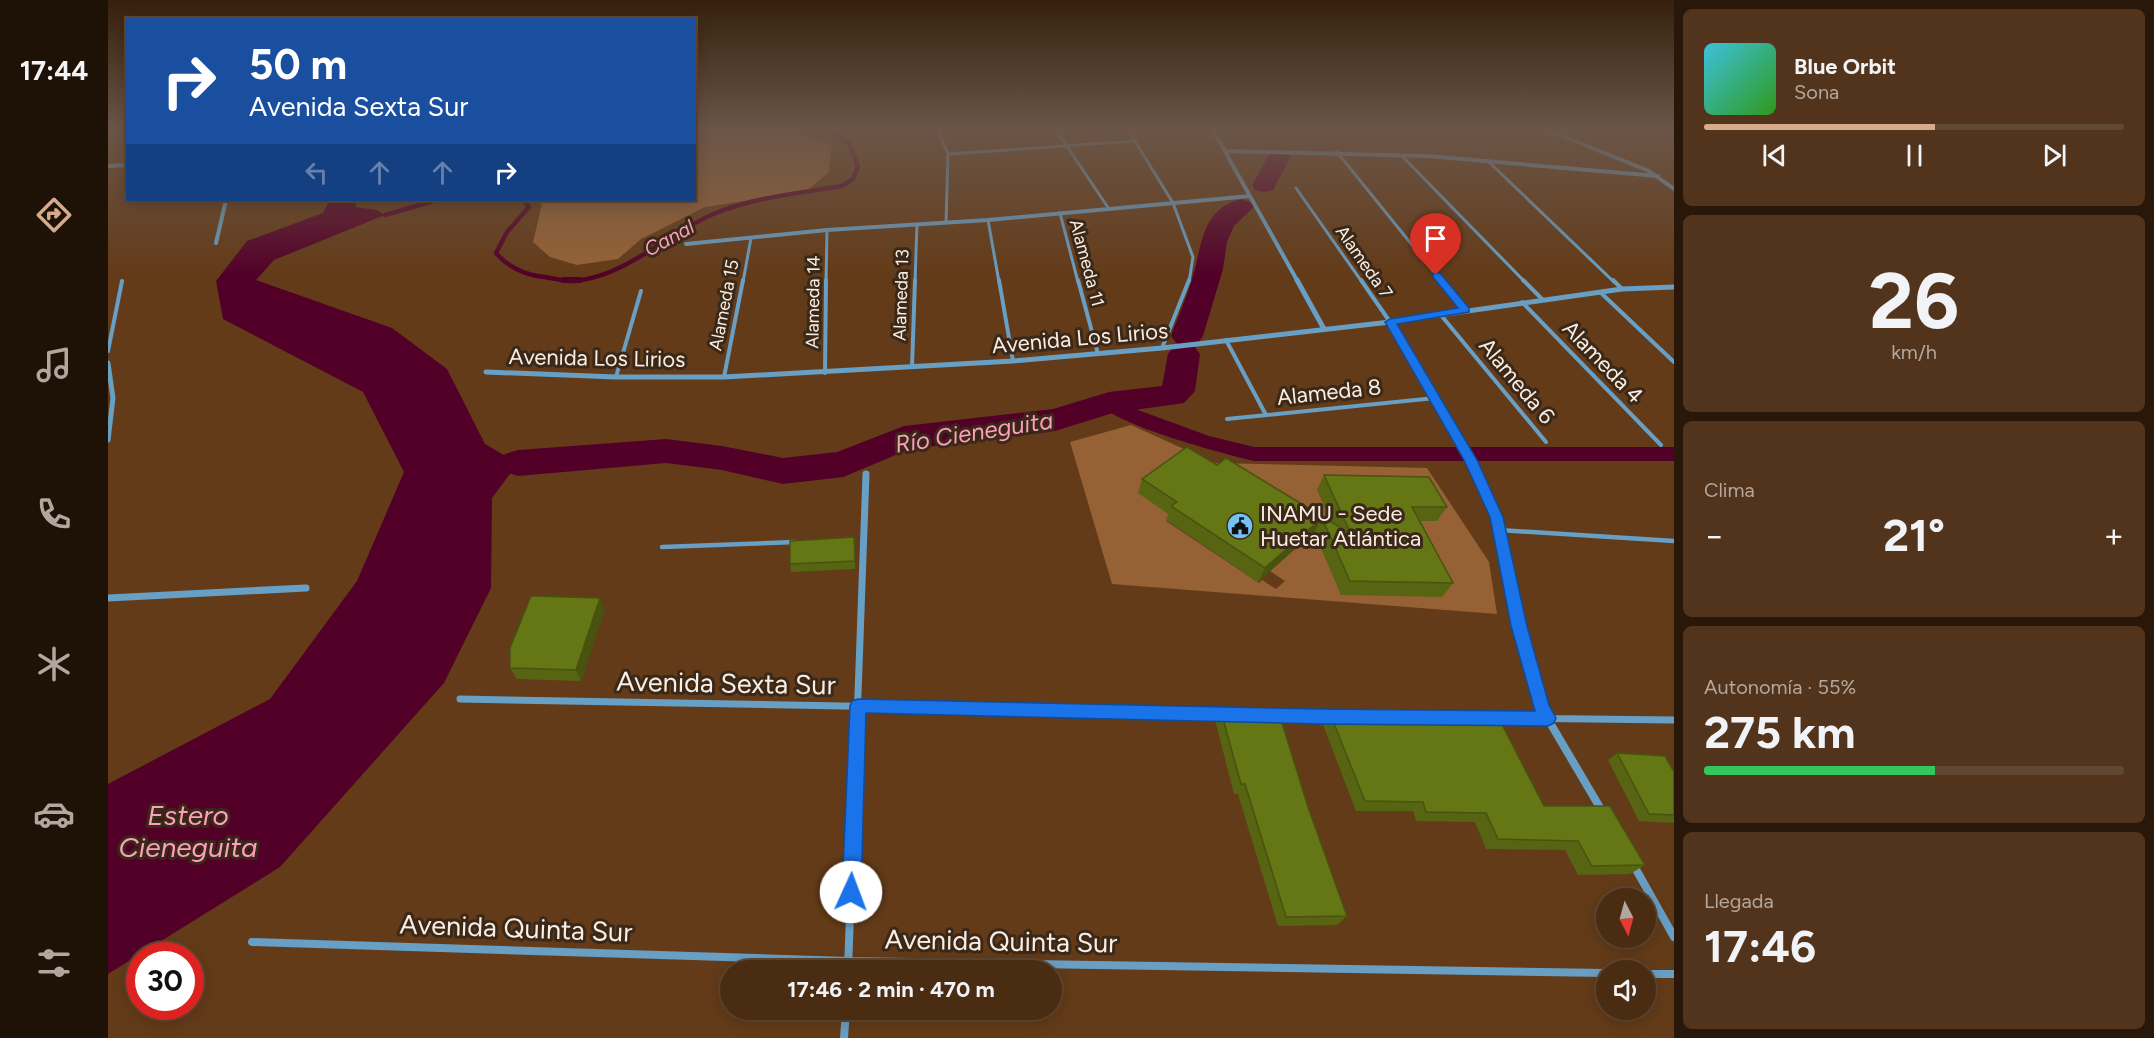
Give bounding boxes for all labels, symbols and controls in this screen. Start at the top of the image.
text: 50 m [249,39,347,90]
icon: right [150,42,228,120]
text: Blue Orbit [1794,53,1896,80]
text: 17:44 [20,54,88,87]
text: Sona [1794,80,1839,104]
text: Avenida Sexta Sur [249,90,468,123]
icon: previous [1758,139,1791,172]
icon: pause [1898,139,1931,172]
icon: next [2038,139,2071,172]
icon: left [300,156,333,189]
icon: ahead [363,156,396,189]
icon: ahead [426,156,459,189]
icon: right [489,156,522,189]
icon: directions [33,194,75,236]
pin [1410,213,1461,275]
water label: Canal [640,214,699,261]
street label: Alameda 11 [1065,217,1109,309]
street label: Alameda 7 [1331,221,1397,303]
icon: arrive [1419,222,1452,255]
street label: Alameda 13 [888,249,914,341]
text: 26 [1869,254,1959,348]
street label: Alameda 14 [801,255,825,349]
street label: Alameda 15 [704,258,744,352]
street label: Alameda 4 [1557,315,1649,409]
street label: Avenida Los Lirios [991,317,1169,359]
street label: Alameda 6 [1473,333,1561,429]
text: km/h [1891,340,1937,364]
street label: Avenida Los Lirios [508,343,686,373]
icon: music [33,344,75,386]
street label: Alameda 8 [1276,373,1382,411]
water label: Río Cieneguita [893,405,1055,459]
text: Clima [1704,478,1755,502]
icon: phone [33,493,75,535]
place label: INAMU - Sede Huetar Atlántica [1260,500,1421,552]
text: 21° [1883,508,1945,562]
public building icon: INAMU - Sede Huetar Atlántica [1225,511,1255,541]
text: − [1704,516,1725,555]
text: + [2103,516,2124,555]
icon: climate [33,643,75,685]
street label: Avenida Sexta Sur [616,665,836,701]
text: Autonomía · 55% [1704,675,1856,699]
text: 275 km [1704,705,1855,759]
icon: car [33,793,75,835]
water label: Estero Cieneguita [119,798,257,864]
position arrow [819,860,883,924]
north arrow [1596,888,1656,948]
map controls [1596,888,1656,1020]
text: Llegada [1704,889,1774,913]
street label: Avenida Quinta Sur [399,907,633,949]
text: 17:46 [1704,919,1816,973]
street label: Avenida Quinta Sur [884,922,1118,960]
icon: filters [33,942,75,984]
speed limit sign: 30 [126,942,204,1020]
button: sound [1596,960,1656,1020]
text: 17:46 · 2 min · 470 m [787,976,995,1003]

